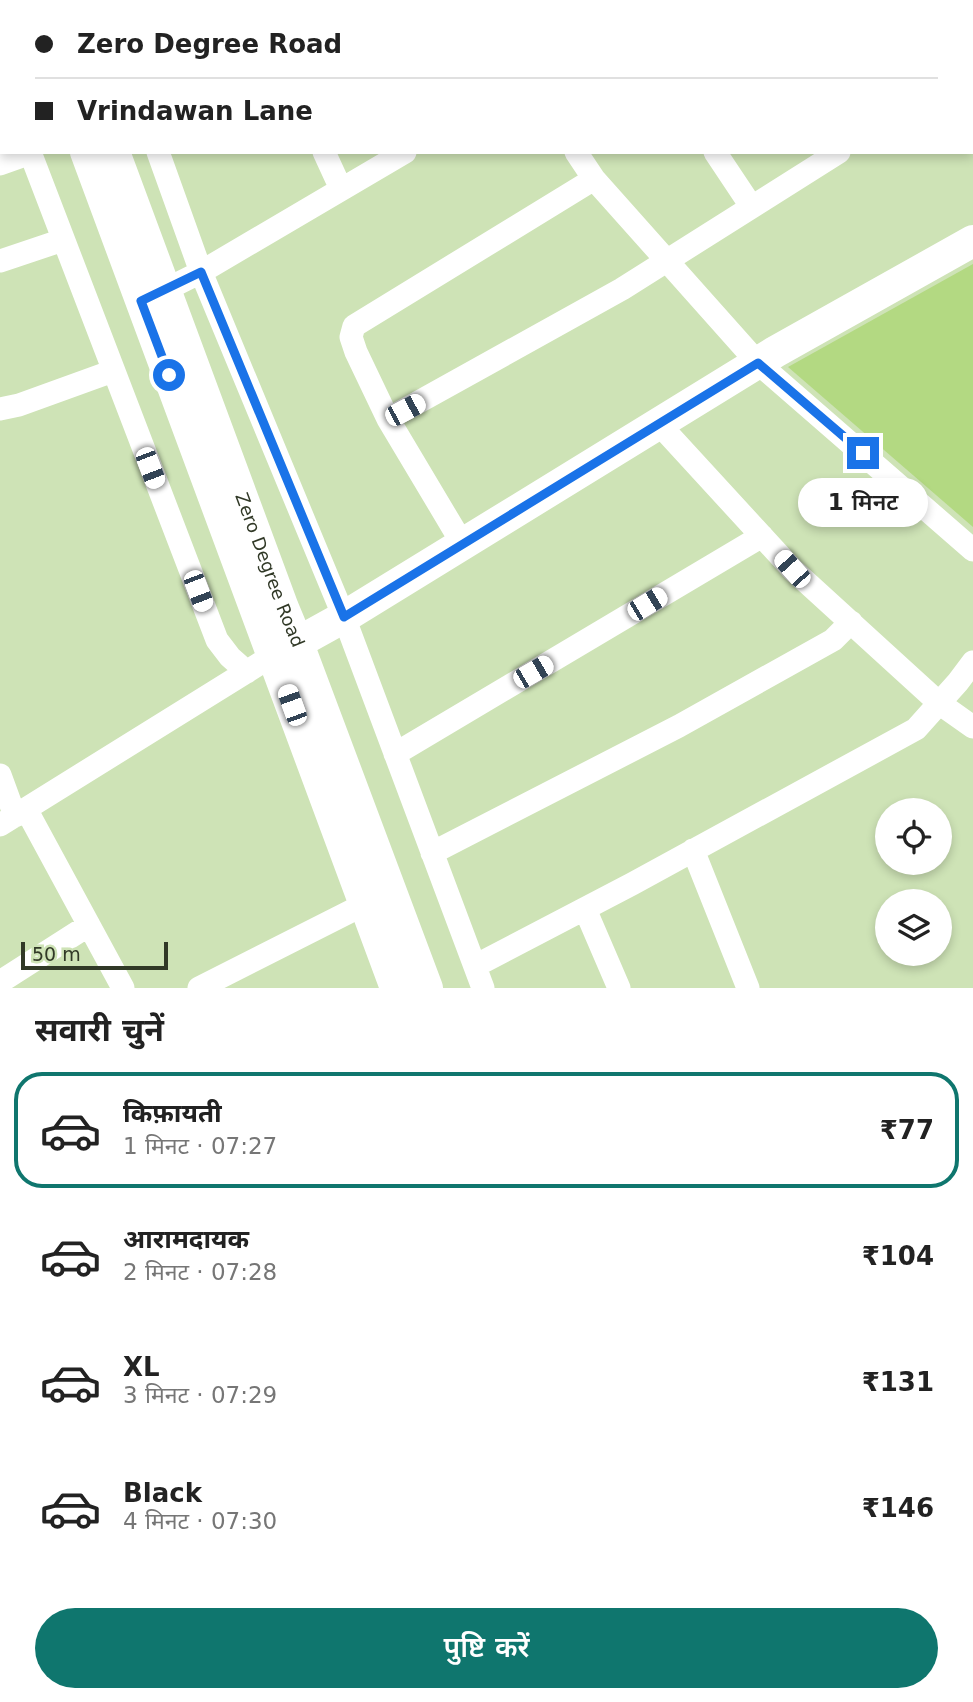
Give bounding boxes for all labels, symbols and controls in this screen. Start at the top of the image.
text: Zero Degree Road [77,29,342,59]
text: Vrindawan Lane [77,96,313,126]
route start [153,359,185,391]
car [382,391,429,429]
route end [847,437,879,469]
car [133,445,168,491]
callout: 1 मिनट [798,477,928,526]
text: 1 मिनट [828,489,898,515]
street label: Zero Degree Road [231,490,309,650]
car [771,546,814,592]
car [181,568,216,614]
car [624,584,671,624]
car [510,652,557,692]
car [275,682,310,728]
map controls [875,798,952,966]
button: locate [875,798,952,875]
button: layers [875,889,952,966]
scale bar [21,939,168,971]
text: 50 m [32,943,81,965]
text: सवारी चुनें [35,1011,164,1049]
text: किफ़ायती [123,1098,222,1128]
icon: car [39,1099,102,1162]
text: ₹77 [880,1115,934,1145]
text: 1 मिनट · 07:27 [123,1133,277,1159]
text: आरामदायक [123,1224,249,1254]
icon: car [39,1225,102,1288]
text: ₹104 [862,1241,934,1271]
text: 2 मिनट · 07:28 [123,1259,277,1285]
icon: car [39,1351,102,1414]
text: XL [123,1352,160,1382]
text: ₹131 [862,1367,934,1397]
text: 3 मिनट · 07:29 [123,1382,277,1408]
icon: car [39,1477,102,1540]
text: Black [123,1478,202,1508]
text: ₹146 [862,1493,934,1523]
text: 4 मिनट · 07:30 [123,1508,277,1534]
button: पुष्टि करें [35,1608,938,1688]

